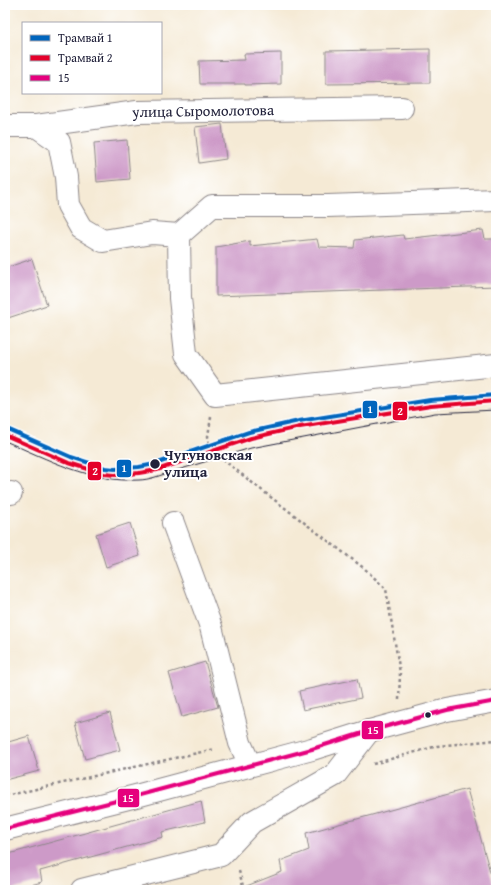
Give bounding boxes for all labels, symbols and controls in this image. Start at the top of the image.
legend [22,22,162,94]
text: Трамвай 1 [58,29,113,46]
text: Трамвай 2 [58,49,113,66]
text: 15 [58,69,70,86]
street label: улица Сыромолотова [130,99,275,123]
line badge: 1 [362,400,378,419]
text: 1 [367,401,373,417]
line badge: 2 [392,401,408,421]
text: 2 [397,403,403,419]
place label: Чугуновская улица [163,444,252,482]
marker: Чугуновская улица [148,457,162,471]
line badge: 1 [116,459,132,478]
text: 1 [121,460,127,476]
line badge: 2 [87,461,102,481]
text: 2 [92,463,98,479]
unlabelled marker [423,710,433,720]
line badge: 15 [361,720,384,740]
text: 15 [367,722,379,738]
line badge: 15 [117,788,140,808]
text: 15 [122,790,134,806]

